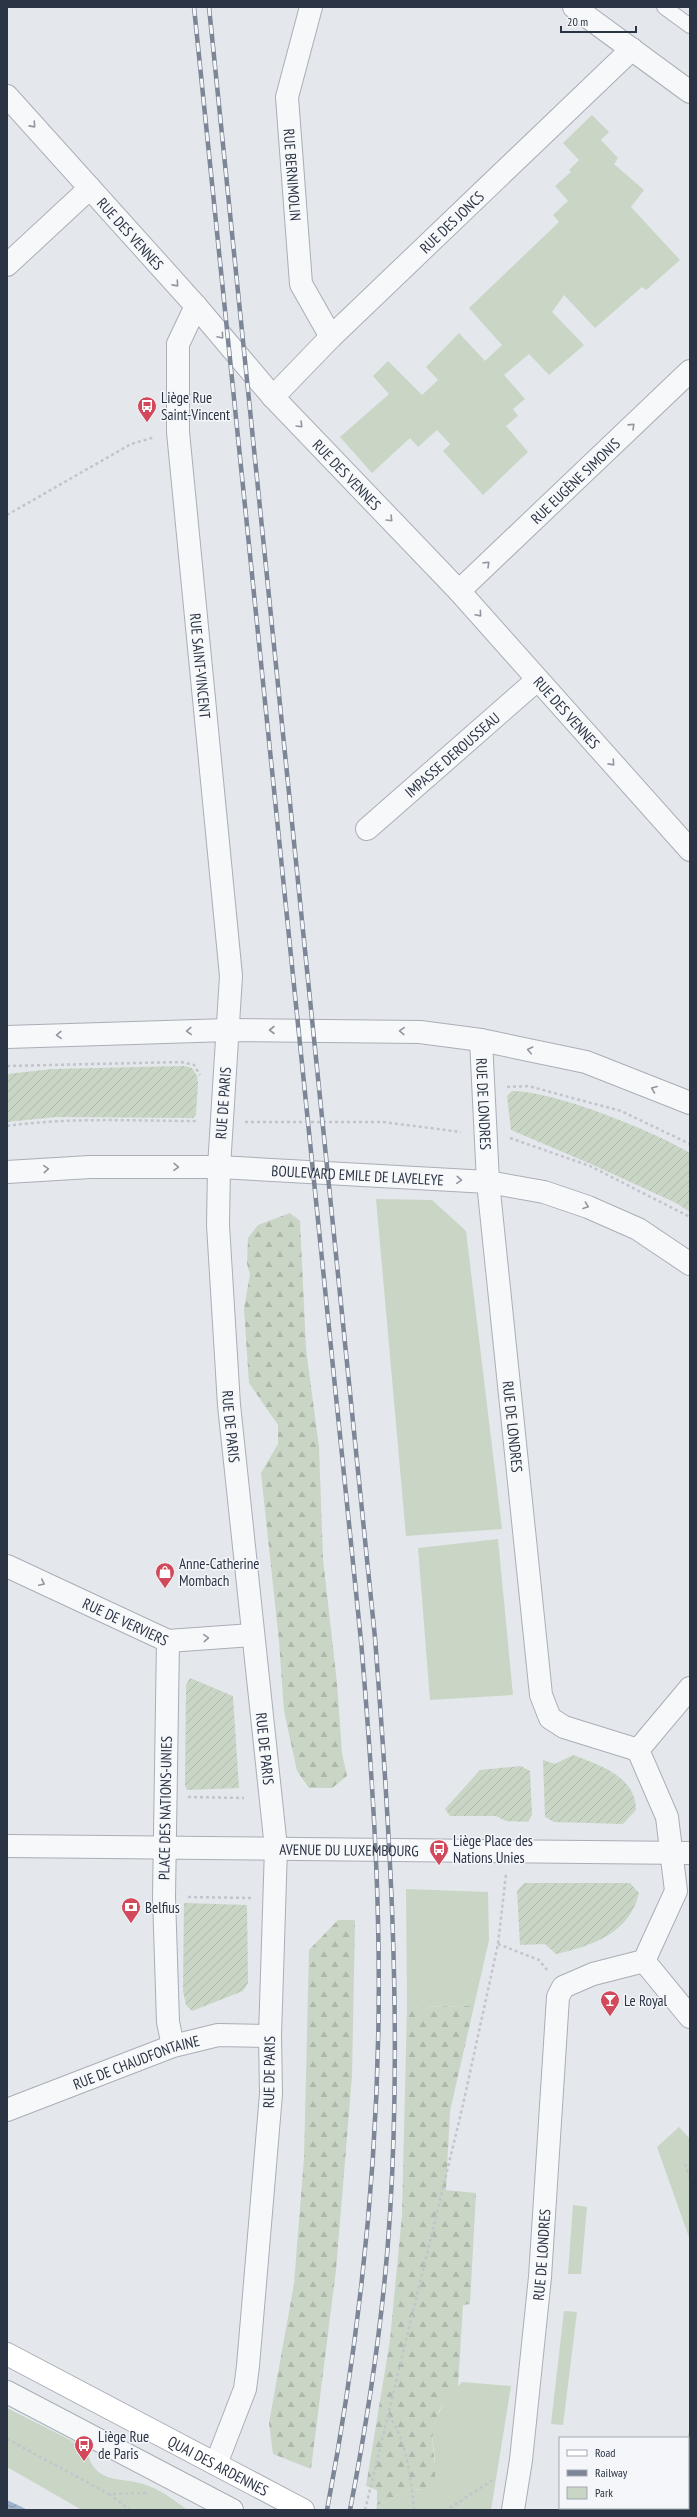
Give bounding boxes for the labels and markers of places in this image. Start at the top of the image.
place label: Liège Rue Saint-Vincent [161,388,230,424]
bus stop icon: Liège Rue Saint-Vincent [136,395,158,423]
place label: Anne-Catherine Mombach [179,1554,260,1590]
shop icon: Anne-Catherine Mombach [154,1561,176,1589]
place label: Liège Place des Nations Unies [453,1831,533,1867]
bus stop icon: Liège Place des Nations Unies [428,1838,450,1866]
bank icon: Belfius [120,1896,142,1924]
place label: Belfius [145,1898,180,1917]
bar icon: Le Royal [599,1989,621,2017]
place label: Le Royal [624,1991,668,2010]
place label: Liège Rue de Paris [98,2427,149,2463]
bus stop icon: Liège Rue de Paris [73,2434,95,2462]

